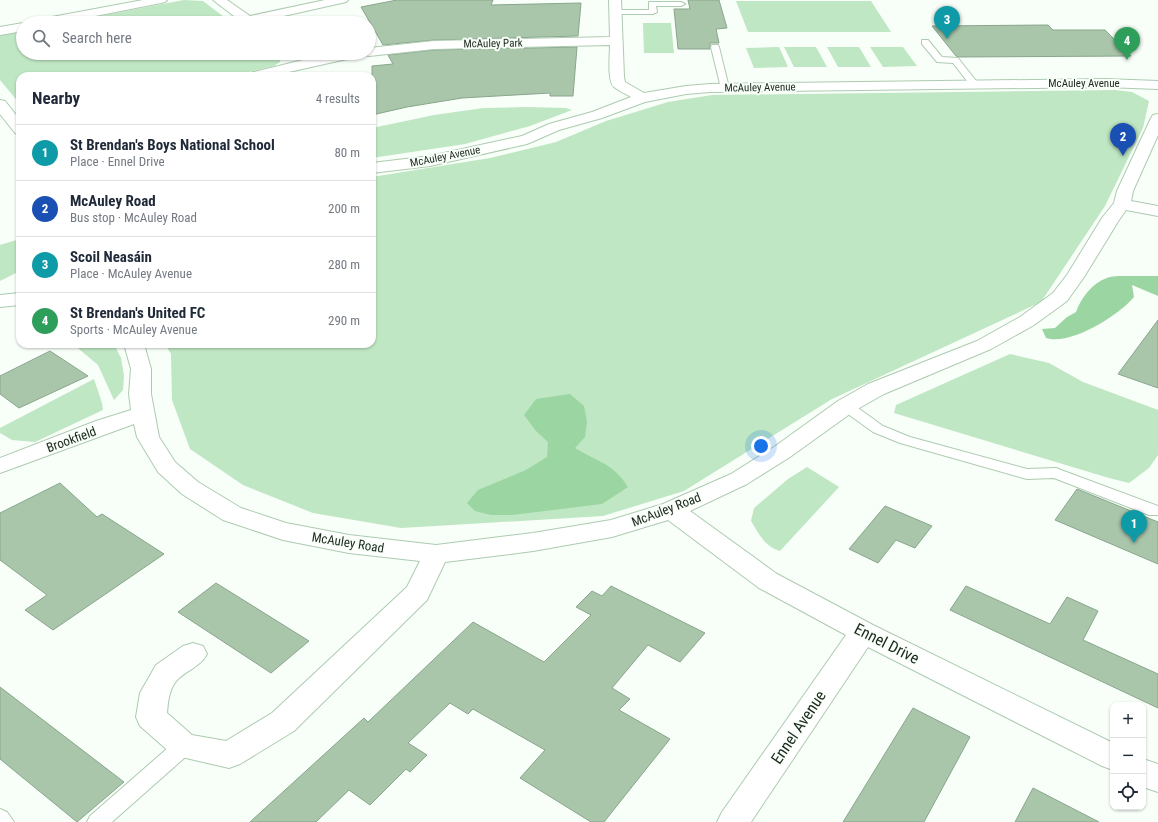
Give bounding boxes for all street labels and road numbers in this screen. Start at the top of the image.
street label: McAuley Park [463,36,523,51]
street label: McAuley Avenue [1048,77,1120,90]
street label: McAuley Avenue [724,80,796,95]
street label: McAuley Avenue [409,143,481,170]
street label: Brookfield [44,424,98,455]
street label: McAuley Road [629,489,703,530]
street label: McAuley Road [311,529,385,556]
street label: Ennel Drive [851,619,922,668]
street label: Ennel Avenue [767,687,830,768]

